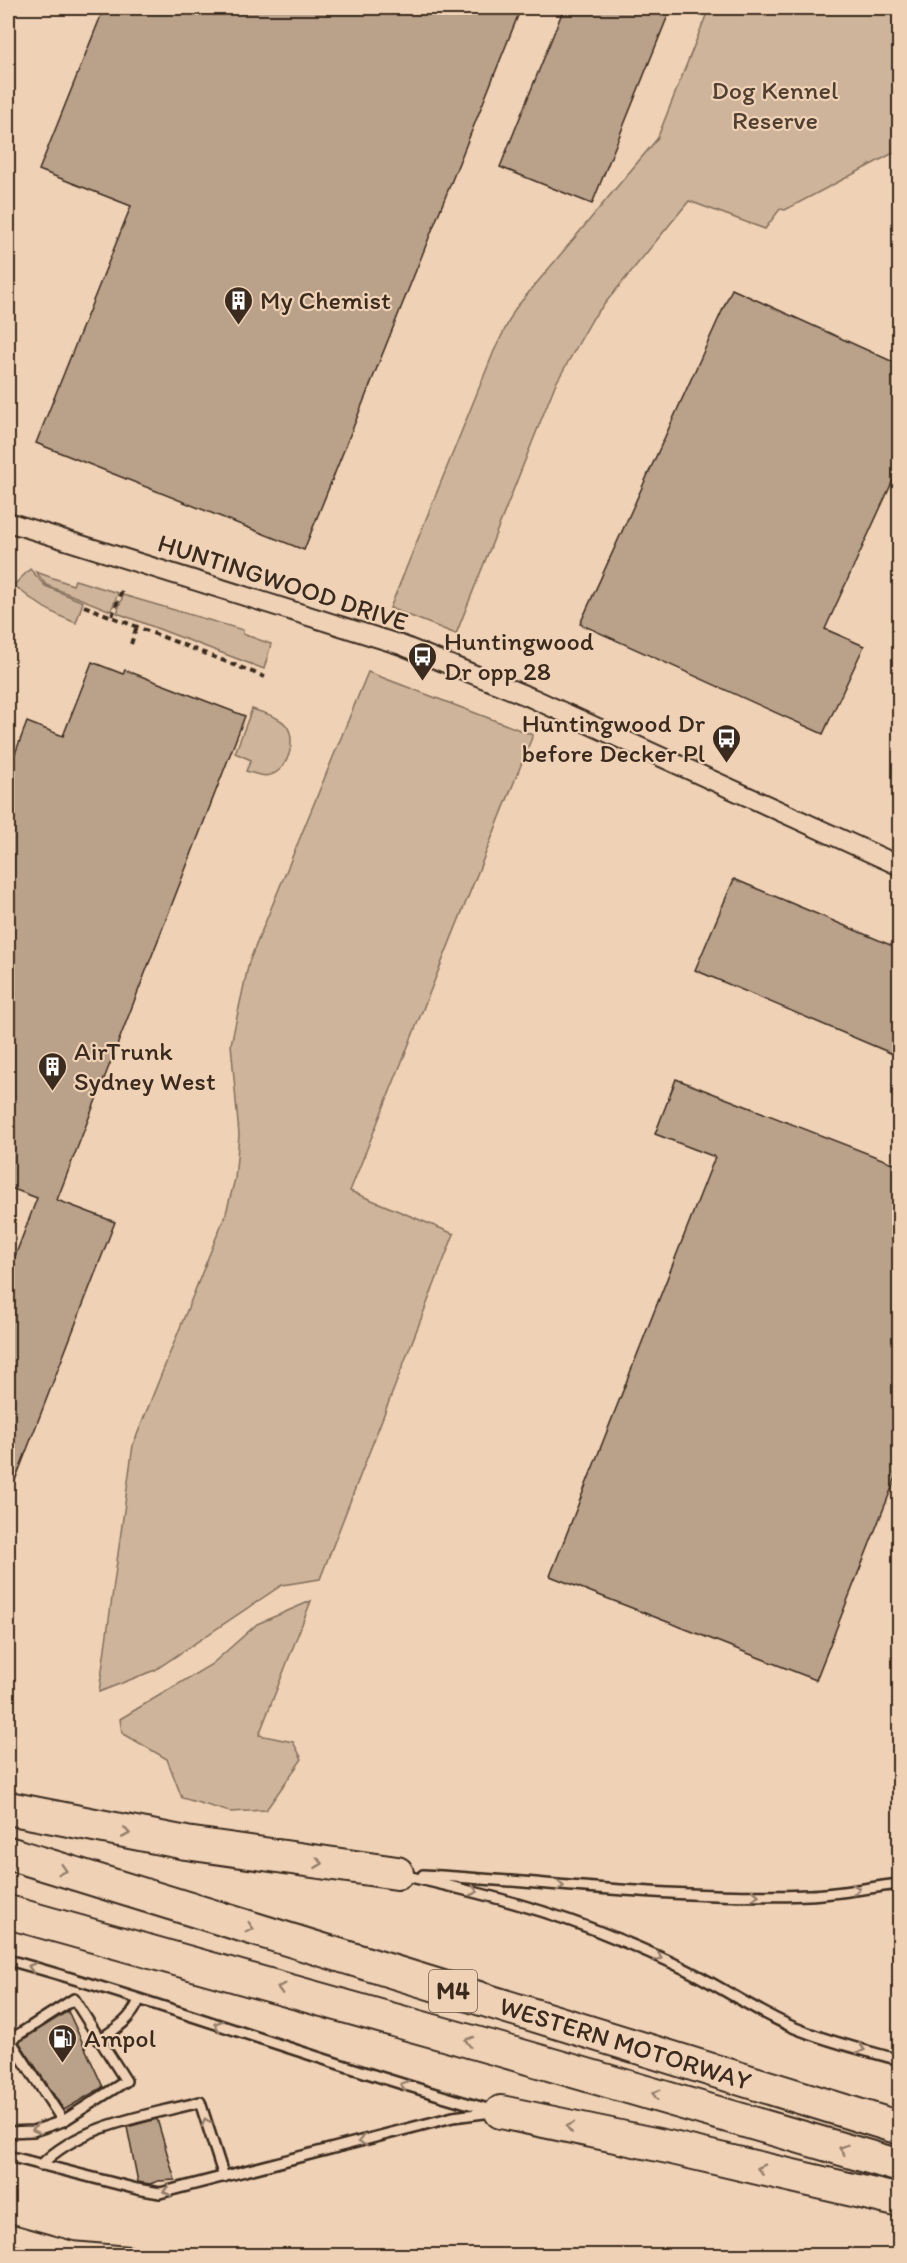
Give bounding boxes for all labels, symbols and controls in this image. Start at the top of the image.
park label: Dog Kennel Reserve [712,74,838,136]
building icon: My Chemist [223,284,255,326]
place label: My Chemist [260,284,391,316]
street label: HUNTINGWOOD DRIVE [154,526,412,638]
place label: Huntingwood Dr opp 28 [444,625,594,687]
bus stop icon: Huntingwood Dr opp 28 [407,640,439,682]
place label: Huntingwood Dr before Decker Pl [522,707,706,769]
bus stop icon: Huntingwood Dr before Decker Pl [710,722,742,764]
place label: AirTrunk Sydney West [74,1035,216,1097]
building icon: AirTrunk Sydney West [37,1050,69,1092]
one-way arrow [121,1826,131,1839]
one-way arrow [314,1857,324,1869]
one-way arrow [58,1863,68,1875]
one-way arrow [555,1879,564,1892]
one-way arrow [469,1884,479,1897]
one-way arrow [851,1884,860,1896]
one-way arrow [750,1889,759,1902]
one-way arrow [244,1921,255,1933]
one-way arrow [651,1949,662,1961]
one-way arrow [27,1962,38,1974]
road number: M4 [429,1970,477,2012]
one-way arrow [276,1983,286,1996]
street label: WESTERN MOTORWAY [496,1989,755,2097]
one-way arrow [213,2019,224,2032]
fuel station icon: Ampol [47,2022,79,2064]
place label: Ampol [84,2022,156,2054]
one-way arrow [464,2035,474,2048]
one-way arrow [856,2042,866,2055]
one-way arrow [399,2080,410,2092]
one-way arrow [652,2089,662,2101]
one-way arrow [201,2117,214,2128]
one-way arrow [566,2121,576,2134]
one-way arrow [31,2122,41,2135]
one-way arrow [357,2134,367,2147]
one-way arrow [838,2144,849,2156]
one-way arrow [756,2163,766,2176]
one-way arrow [162,2184,172,2197]

